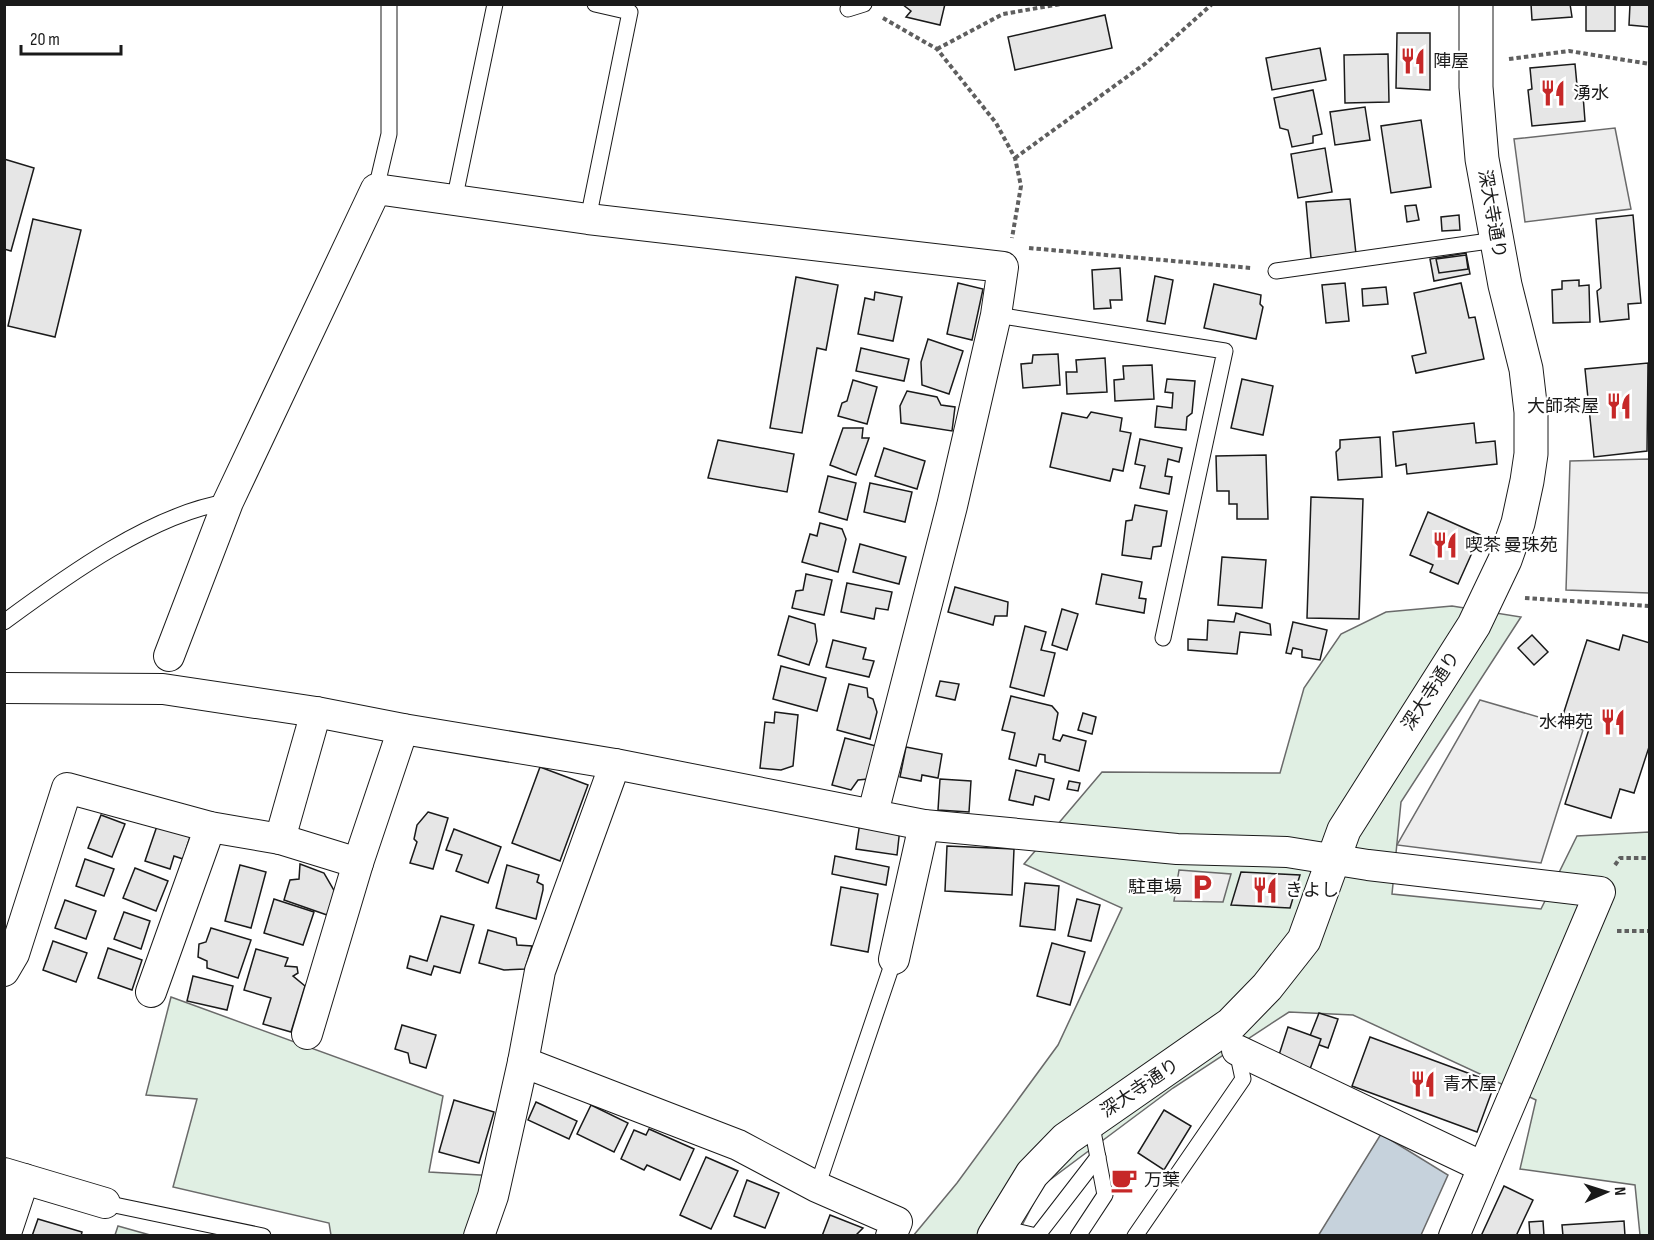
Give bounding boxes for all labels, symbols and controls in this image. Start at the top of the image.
scale bar [21,18,122,56]
text: 20 m [30,29,60,50]
restaurant icon: 陣屋 [1398,46,1428,76]
place label: 陣屋 [1433,51,1469,72]
restaurant icon: 湧水 [1538,78,1568,108]
place label: 湧水 [1573,83,1609,104]
street label: 深大寺通り [1474,168,1510,260]
restaurant icon: 大師茶屋 [1604,391,1634,421]
place label: 大師茶屋 [1527,396,1599,417]
restaurant icon: 喫茶 曼珠苑 [1430,530,1460,560]
place label: 喫茶 曼珠苑 [1465,535,1558,556]
street label: 深大寺通り [1398,648,1464,734]
restaurant icon: 水神苑 [1598,707,1628,737]
place label: 水神苑 [1539,712,1593,733]
parking icon: 駐車場 [1187,872,1217,902]
restaurant icon: きよし [1250,875,1280,905]
place label: 駐車場 [1128,877,1182,898]
place label: きよし [1285,880,1339,901]
street label: 深大寺通り [1097,1054,1183,1122]
restaurant icon: 青木屋 [1408,1069,1438,1099]
place label: 青木屋 [1443,1074,1497,1095]
north arrow [1576,1162,1636,1222]
cafe icon: 万葉 [1109,1165,1139,1195]
place label: 万葉 [1144,1170,1180,1191]
text: N [1610,1187,1629,1196]

